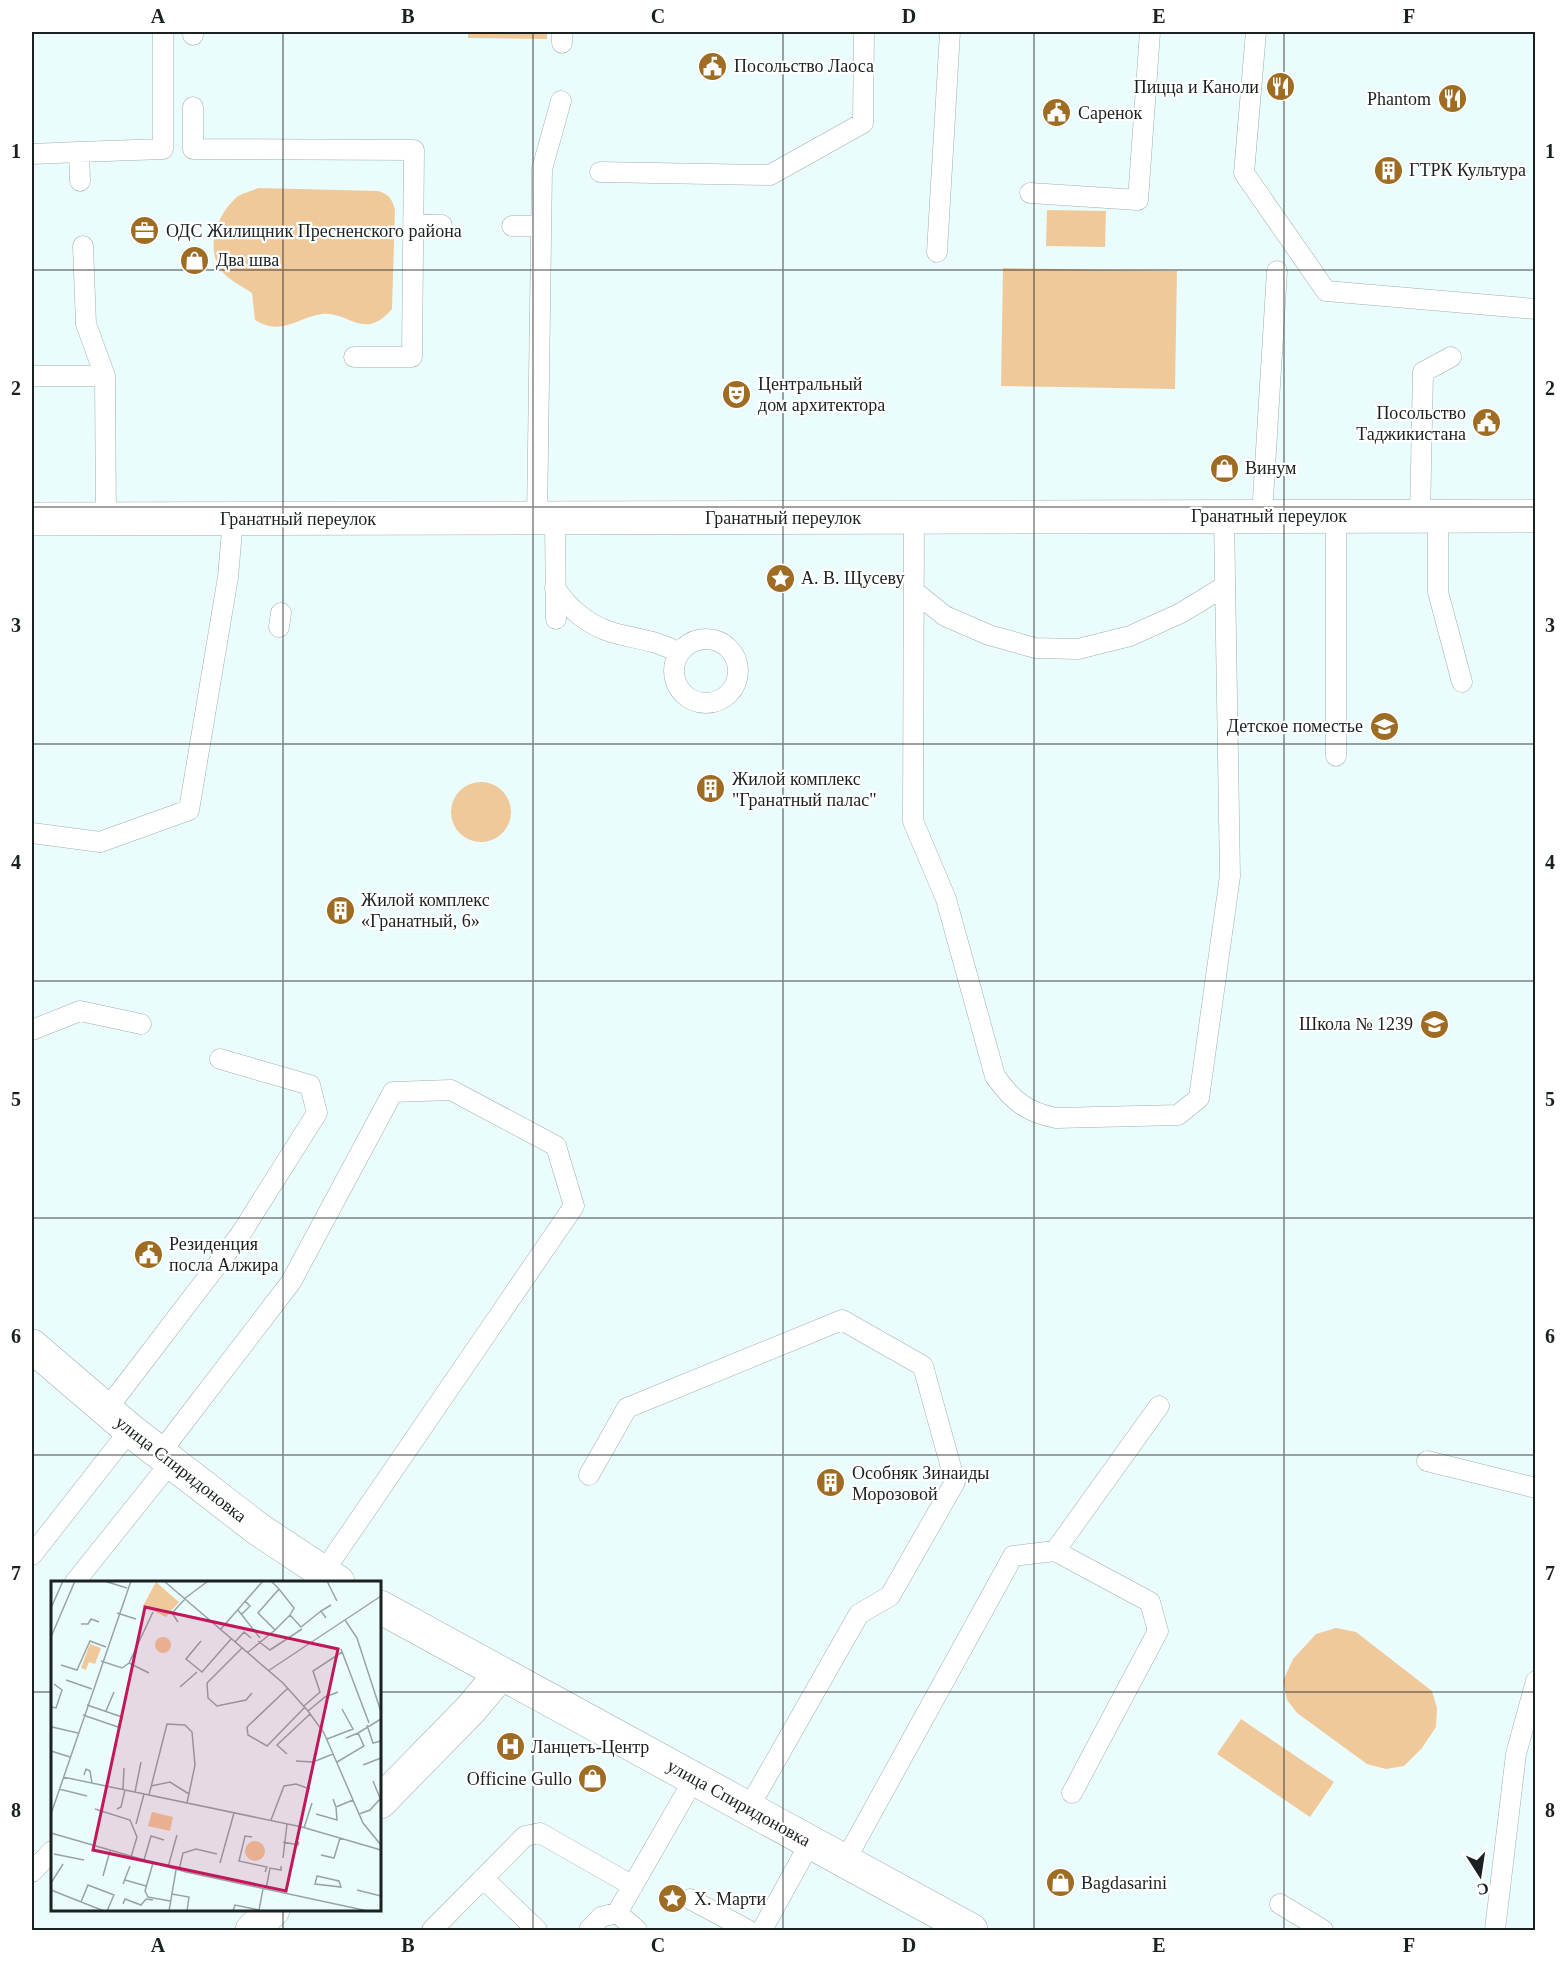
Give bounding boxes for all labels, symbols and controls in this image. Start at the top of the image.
text: A [151,5,166,27]
text: B [401,5,415,27]
text: C [651,5,665,27]
text: D [902,5,916,27]
text: E [1152,5,1166,27]
text: F [1403,5,1415,27]
public building icon: Посольство Лаоса [697,50,729,82]
place label: Посольство Лаоса [734,56,874,76]
restaurant icon: Пицца и Каноли [1264,71,1296,103]
place label: Пицца и Каноли [1134,77,1259,97]
restaurant icon: Phantom [1436,83,1468,115]
place label: Phantom [1367,89,1431,109]
public building icon: Саренок [1041,97,1073,129]
place label: Саренок [1078,103,1143,123]
text: 1 [11,140,21,162]
text: 1 [1545,140,1555,162]
building icon: ГТРК Культура [1372,154,1404,186]
place label: ГТРК Культура [1409,160,1526,180]
office icon: ОДС Жилищник Пресненского района [129,215,161,247]
place label: ОДС Жилищник Пресненского района [166,221,462,241]
shop icon: Два шва [179,244,211,276]
place label: Два шва [216,250,279,270]
place label: Центральный дом архитектора [758,374,885,415]
text: 2 [11,377,21,399]
text: 2 [1545,377,1555,399]
theatre icon: Центральный дом архитектора [721,378,753,410]
place label: Посольство Таджикистана [1356,403,1466,444]
public building icon: Посольство Таджикистана [1471,407,1503,439]
shop icon: Винум [1208,452,1240,484]
place label: Винум [1245,458,1296,478]
street label: Гранатный переулок [1191,506,1347,526]
street label: Гранатный переулок [705,508,861,528]
street label: Гранатный переулок [220,509,376,529]
place icon: А. В. Щусеву [764,562,796,594]
place label: А. В. Щусеву [801,568,904,588]
text: 3 [11,614,21,636]
text: 3 [1545,614,1555,636]
school or university icon: Детское поместье [1368,710,1400,742]
place label: Детское поместье [1227,716,1363,736]
place label: Жилой комплекс "Гранатный палас" [732,769,877,810]
building icon: Жилой комплекс "Гранатный палас" [695,773,727,805]
text: 4 [11,851,21,873]
text: 4 [1545,851,1555,873]
place label: Жилой комплекс «Гранатный, 6» [361,890,490,931]
building icon: Жилой комплекс «Гранатный, 6» [324,894,356,926]
school or university icon: Школа № 1239 [1418,1008,1450,1040]
place label: Школа № 1239 [1299,1014,1413,1034]
text: 5 [11,1088,21,1110]
text: 5 [1545,1088,1555,1110]
place label: Резиденция посла Алжира [169,1234,279,1275]
public building icon: Резиденция посла Алжира [132,1238,164,1270]
text: 6 [11,1325,21,1347]
text: 6 [1545,1325,1555,1347]
street label: улица Спиридоновка [112,1412,250,1526]
place label: Особняк Зинаиды Морозовой [852,1463,989,1504]
building icon: Особняк Зинаиды Морозовой [815,1467,847,1499]
text: 7 [11,1562,21,1584]
text: 7 [1545,1562,1555,1584]
inset map [51,1581,381,1911]
hospital icon: Ланцетъ-Центр [494,1731,526,1763]
place label: Ланцетъ-Центр [531,1737,649,1757]
street label: улица Спиридоновка [664,1755,814,1851]
shop icon: Officine Gullo [577,1763,609,1795]
place label: Officine Gullo [467,1769,572,1789]
text: 8 [11,1799,21,1821]
text: 8 [1545,1799,1555,1821]
north arrow [1450,1845,1510,1905]
shop icon: Bagdasarini [1044,1867,1076,1899]
place label: Bagdasarini [1081,1873,1167,1893]
text: С [1476,1880,1490,1899]
place icon: Х. Марти [657,1883,689,1915]
place label: Х. Марти [694,1889,767,1909]
text: A [151,1934,166,1956]
text: B [401,1934,415,1956]
text: C [651,1934,665,1956]
text: D [902,1934,916,1956]
text: E [1152,1934,1166,1956]
text: F [1403,1934,1415,1956]

